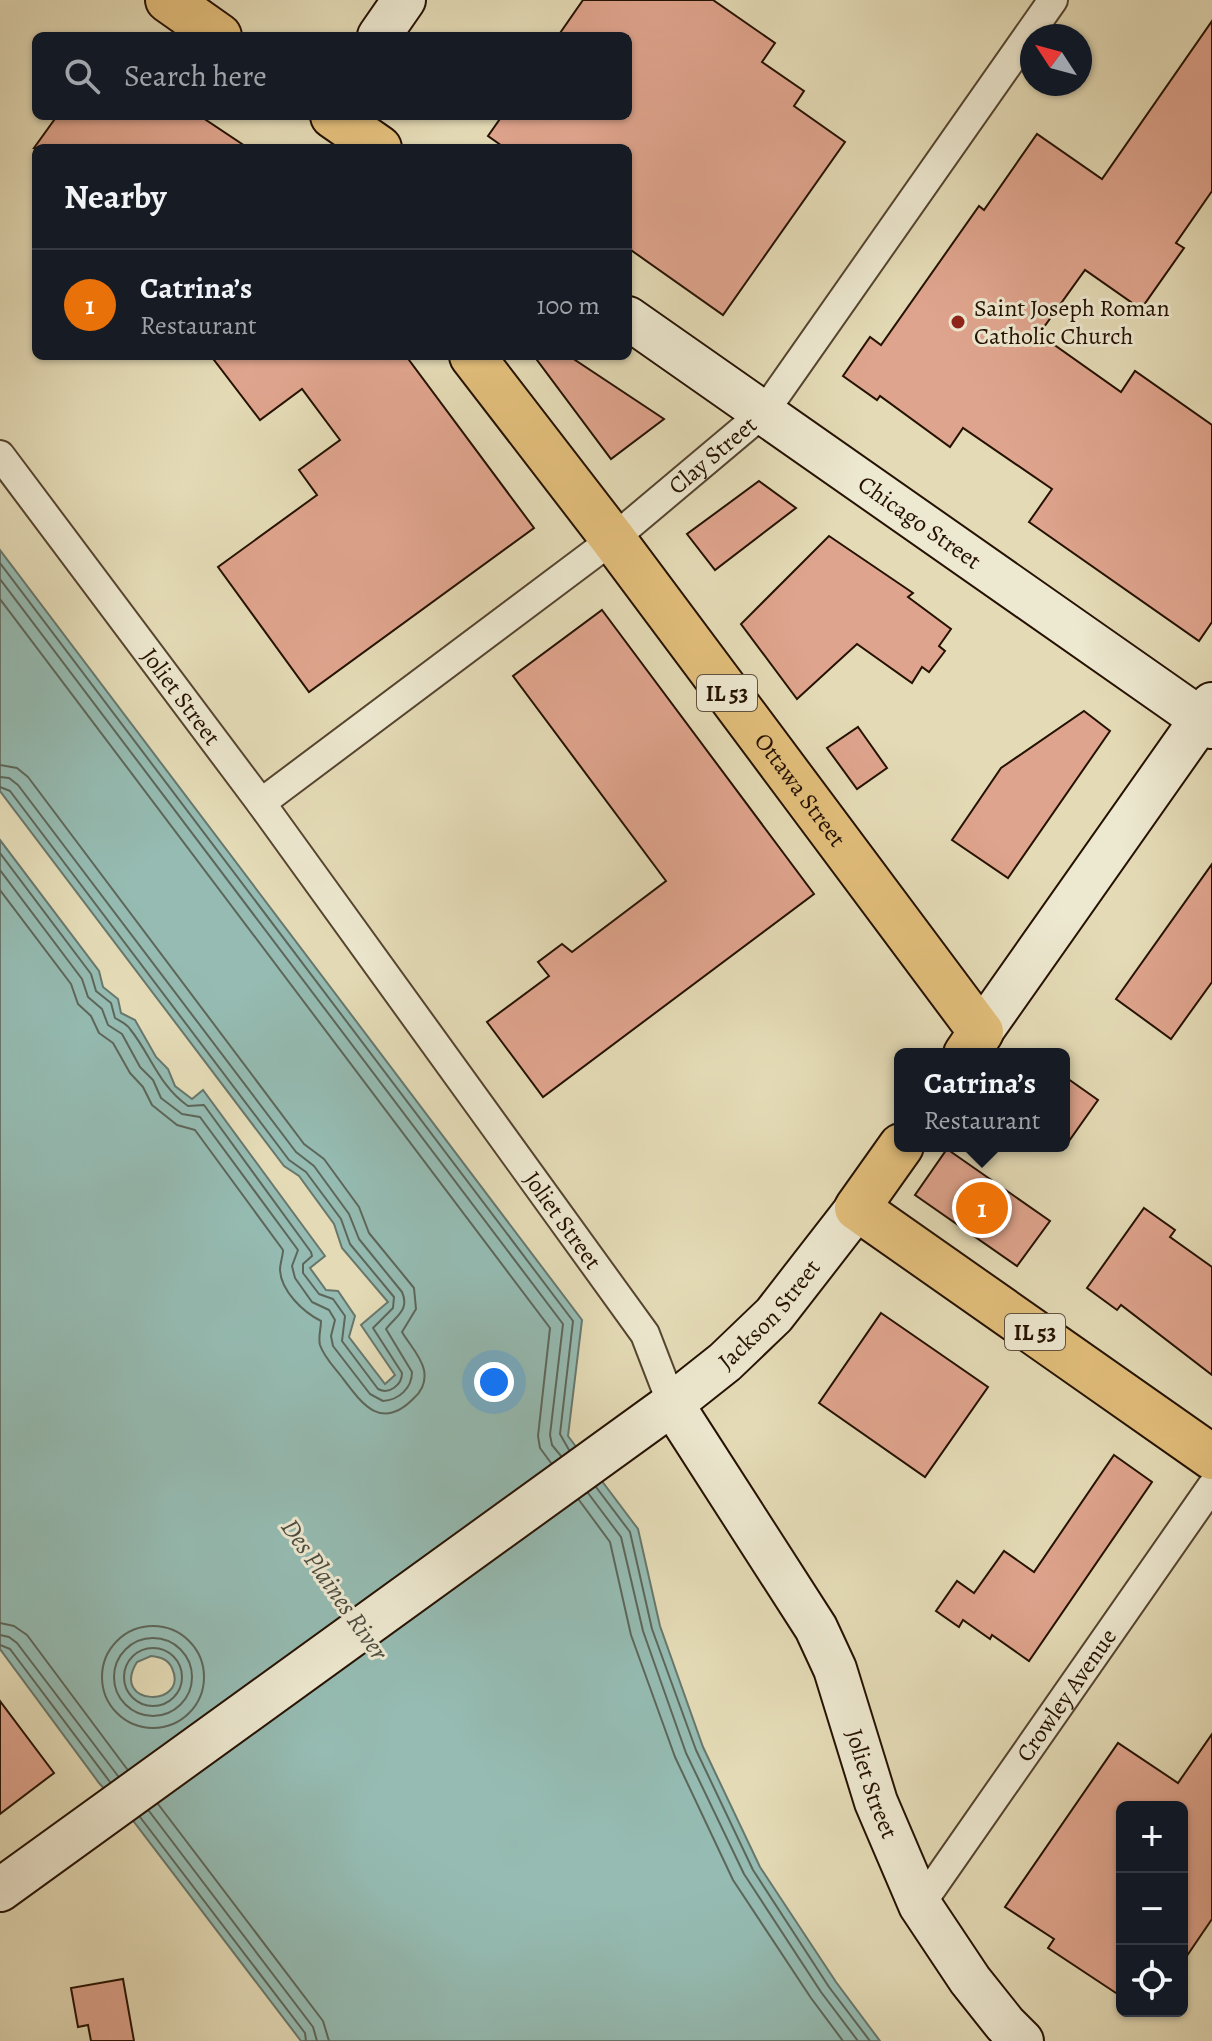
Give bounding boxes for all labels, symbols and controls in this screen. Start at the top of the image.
north arrow [1020,24,1092,96]
search box [32,32,632,120]
icon: search [60,54,104,98]
text: Search here [124,56,267,96]
text: Nearby [64,173,167,220]
text: Catrina’s [140,268,252,308]
text: 1 [85,288,95,323]
text: 100 m [537,288,600,323]
place label: Saint Joseph Roman Catholic Church [974,292,1170,352]
text: Restaurant [140,308,257,343]
marker: Saint Joseph Roman Catholic Church [949,313,967,331]
street label: Clay Street [662,409,763,502]
street label: Chicago Street [852,468,988,577]
street label: Joliet Street [134,641,228,752]
road number: IL 53 [697,675,757,711]
street label: Ottawa Street [747,726,853,853]
popup [894,1048,1070,1152]
text: Catrina’s [924,1063,1036,1103]
text: Restaurant [924,1103,1040,1138]
street label: Joliet Street [516,1165,609,1276]
pin: 1 [956,1178,1008,1238]
street label: Jackson Street [712,1252,828,1377]
road number: IL 53 [1005,1314,1065,1350]
your location [474,1362,514,1402]
water label: Des Plaines River [273,1512,397,1668]
street label: Crowley Avenue [1009,1622,1124,1768]
street label: Joliet Street [838,1725,906,1844]
map controls [1116,1801,1188,2017]
button: + [1116,1801,1188,1873]
button: − [1116,1873,1188,1945]
button: locate [1116,1945,1188,2017]

